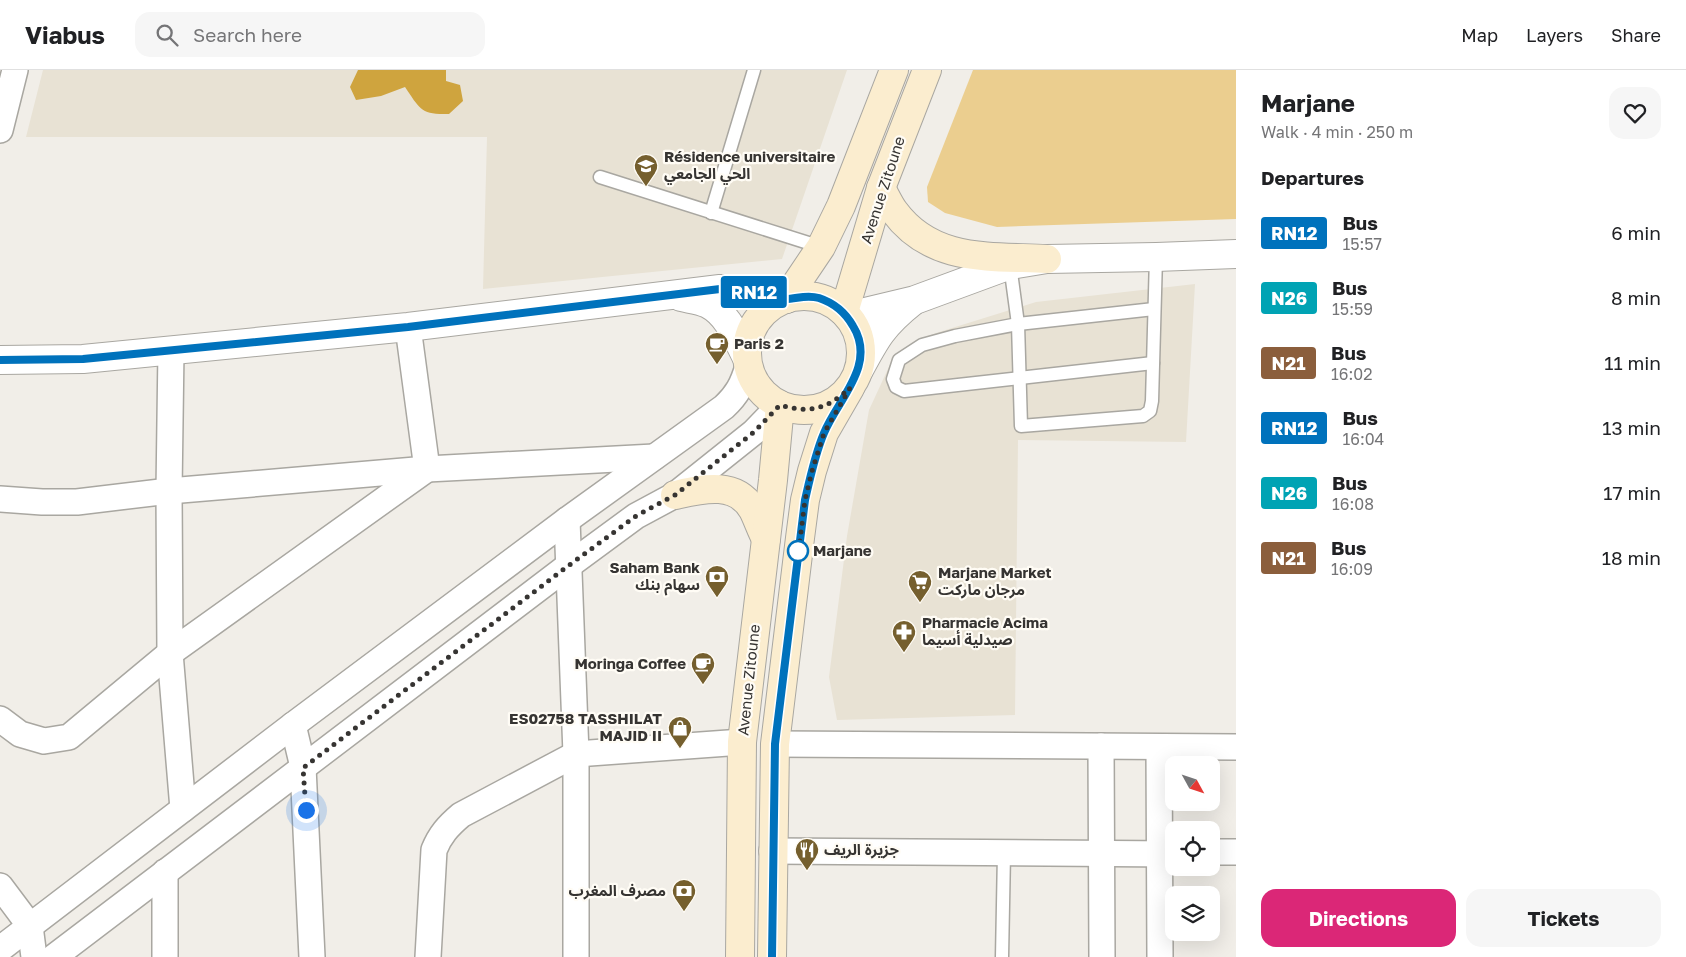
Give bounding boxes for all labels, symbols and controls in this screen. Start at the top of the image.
search box [135,12,485,57]
text: Viabus [25,20,105,49]
icon: search [153,21,181,49]
text: Search here [193,23,302,46]
text: Map [1461,24,1498,46]
text: Layers [1526,24,1583,46]
text: Share [1611,24,1661,46]
button: heart [1609,87,1661,139]
text: Marjane [1261,88,1355,117]
text: Walk · 4 min · 250 m [1261,122,1413,142]
street label: Avenue Zitoune [856,134,908,246]
place label: Résidence universitaire الحي الجامعي [664,147,835,185]
school or university icon: Résidence universitaire الحي الجامعي [633,153,659,187]
text: Departures [1261,166,1364,189]
text: Bus [1342,211,1378,234]
text: 6 min [1611,221,1661,244]
text: RN12 [1271,222,1317,244]
text: 15:57 [1342,234,1382,254]
line badge: RN12 [719,276,789,308]
text: Bus [1332,276,1367,299]
text: RN12 [731,281,777,303]
text: 8 min [1611,286,1661,309]
text: N26 [1271,287,1307,309]
text: 15:59 [1332,299,1373,319]
cafe icon: Paris 2 [704,331,730,365]
place label: Paris 2 [734,334,784,352]
text: Bus [1331,341,1366,364]
text: 11 min [1604,351,1661,374]
text: N21 [1272,352,1305,374]
text: 16:02 [1331,364,1372,384]
text: Bus [1342,406,1378,429]
text: 13 min [1602,416,1661,439]
text: RN12 [1271,417,1317,439]
text: 16:04 [1342,429,1384,449]
text: Bus [1332,471,1367,494]
text: 17 min [1603,481,1661,504]
text: N26 [1271,482,1307,504]
text: 16:08 [1332,494,1374,514]
text: Bus [1331,536,1366,559]
marker: Marjane [787,540,809,562]
place label: Marjane [813,541,872,559]
text: 18 min [1602,546,1661,569]
text: N21 [1272,547,1305,569]
place label: Saham Bank سهام بنك [610,558,700,596]
text: 16:09 [1331,559,1373,579]
place label: Marjane Market مرجان ماركت [938,563,1051,599]
bank icon: Saham Bank سهام بنك [704,564,730,598]
supermarket icon: Marjane Market مرجان ماركت [907,569,933,603]
place label: Pharmacie Acima صيدلية أسيما [922,613,1048,648]
pharmacy icon: Pharmacie Acima صيدلية أسيما [891,619,917,653]
street label: Avenue Zitoune [733,623,763,736]
cafe icon: Moringa Coffee [690,651,716,685]
place label: Moringa Coffee [574,654,686,672]
place label: ES02758 TASSHILAT MAJID II [509,709,662,744]
shop icon: ES02758 TASSHILAT MAJID II [667,715,693,749]
north arrow [1165,756,1220,811]
map controls [1165,756,1220,941]
your location [294,798,319,823]
button: locate [1165,821,1220,876]
restaurant icon: جزيرة الريف [794,837,820,871]
place label: جزيرة الريف [824,840,900,859]
bank icon: مصرف المغرب [671,878,697,912]
place label: مصرف المغرب [568,881,666,900]
button: layers [1165,886,1220,941]
button: Directions [1261,889,1456,947]
button: Tickets [1466,889,1661,947]

